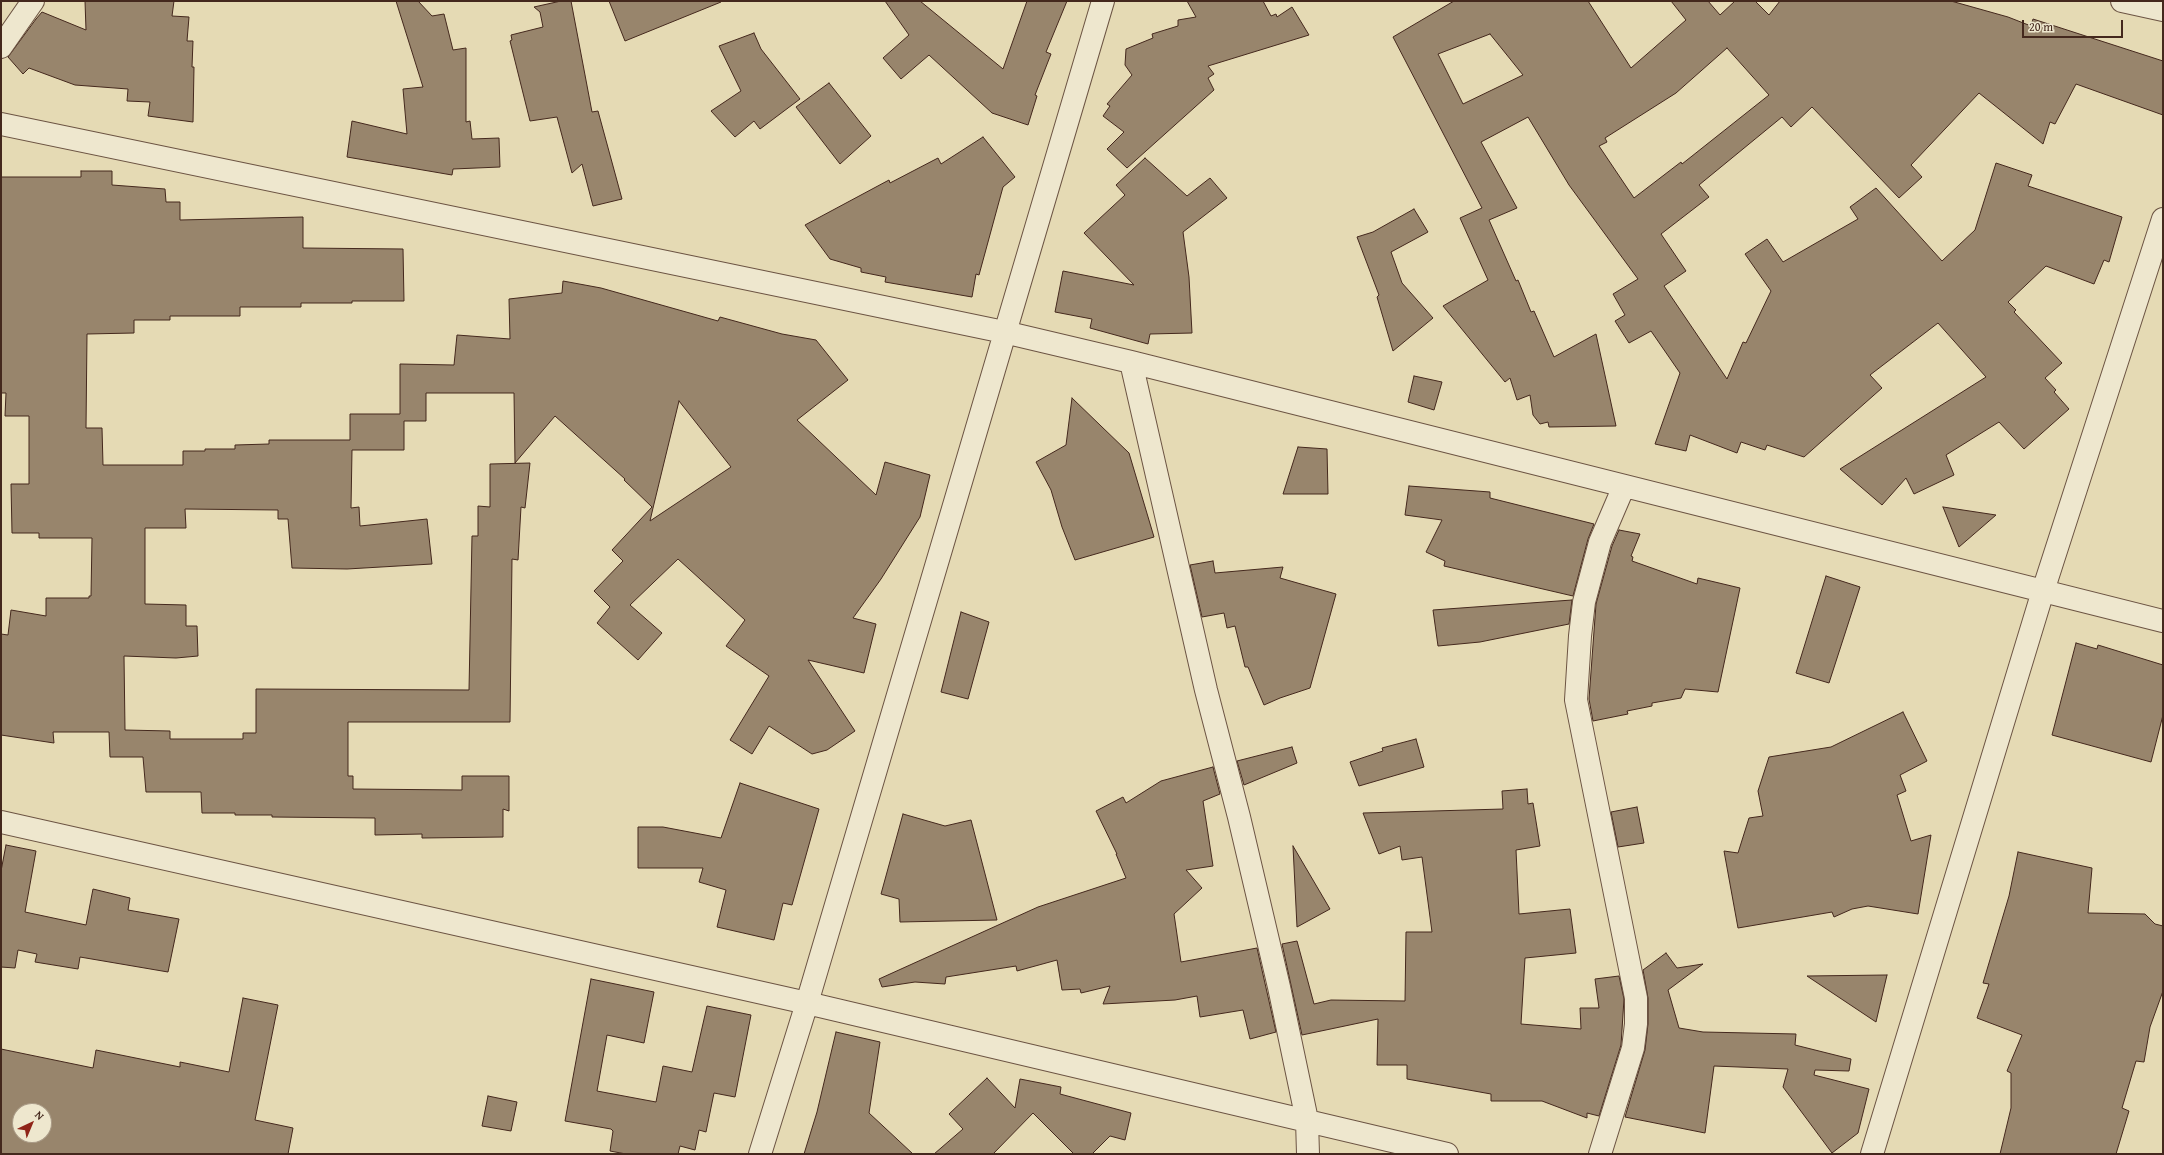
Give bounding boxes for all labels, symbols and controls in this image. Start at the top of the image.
scale bar [2024,12,2125,38]
text: 20 m [2029,18,2053,35]
north arrow [12,1103,52,1143]
text: N [31,1107,48,1123]

